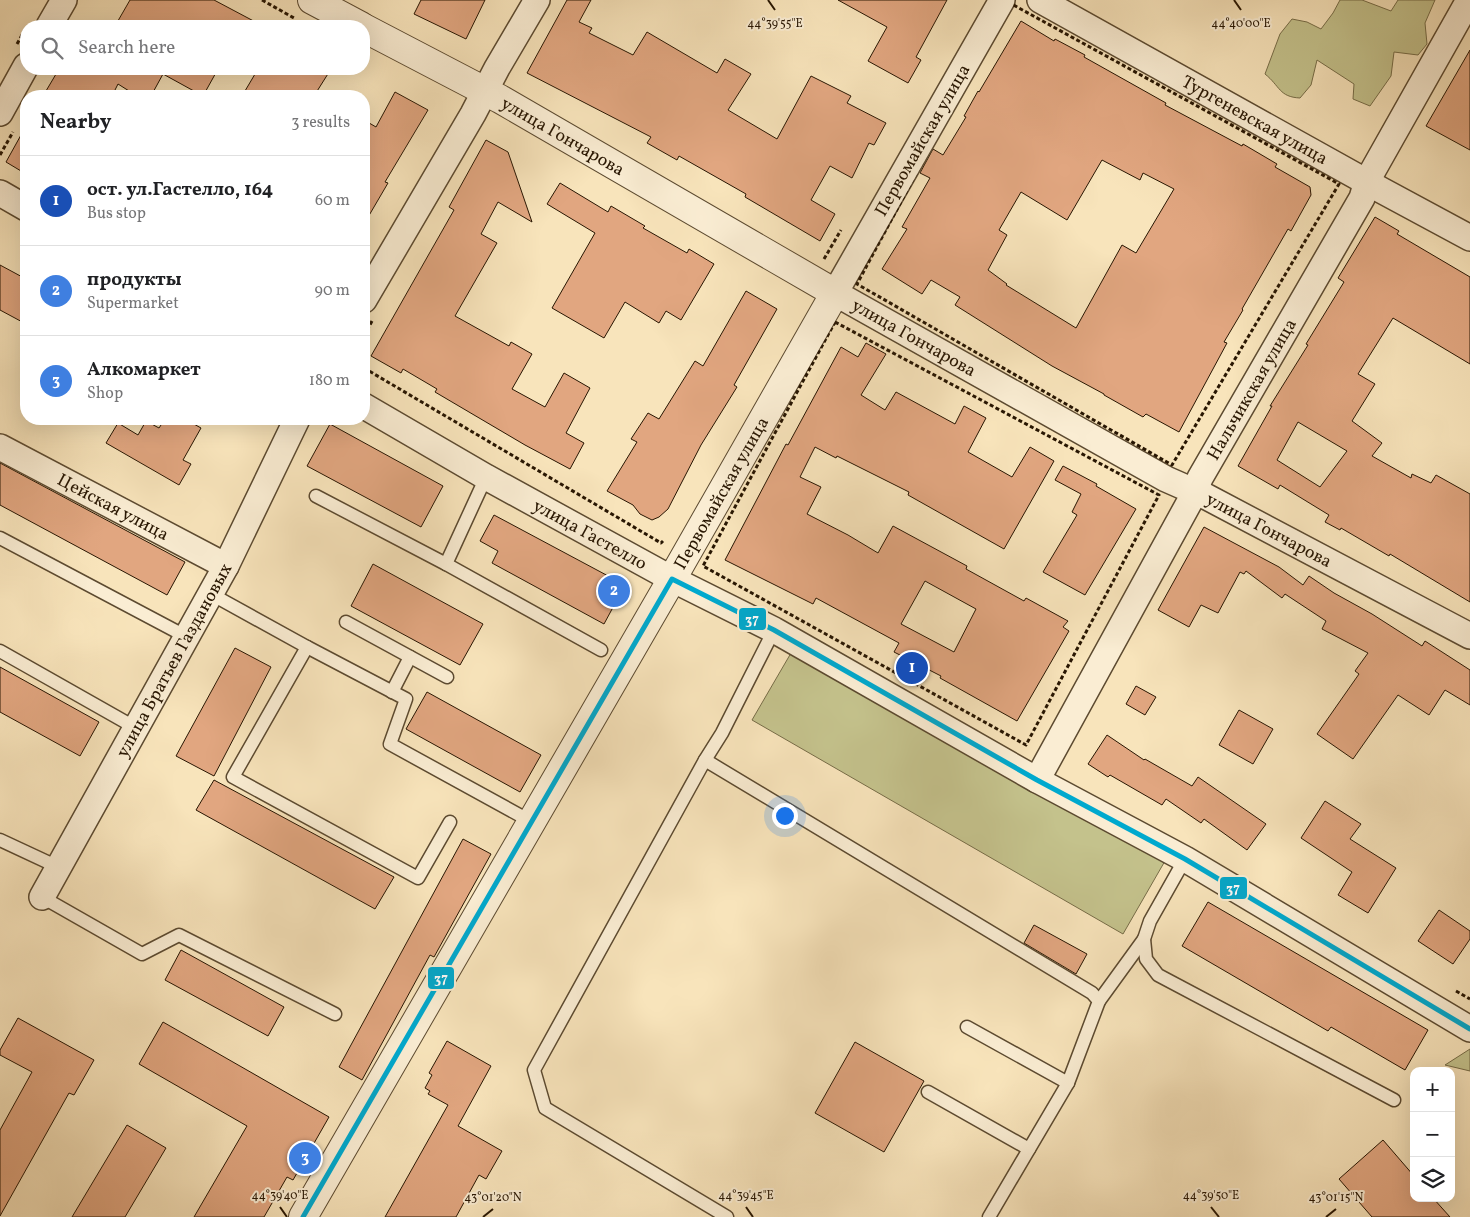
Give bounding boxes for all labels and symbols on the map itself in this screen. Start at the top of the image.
text: 44°39'55"E [747,16,803,32]
text: 44°40'00"E [1211,16,1271,32]
street label: Первомайская улица [869,60,977,221]
street label: Тургеневская улица [1177,70,1332,172]
street label: улица Гончарова [496,92,629,183]
street label: улица Гончарова [847,294,980,384]
street label: Нальчикская улица [1202,314,1304,465]
street label: Первомайская улица [669,413,776,575]
street label: Цейская улица [52,468,173,548]
street label: улица Гончарова [1201,488,1336,575]
street label: улица Гастелло [528,494,651,577]
street label: улица Братьев Газдановых [111,559,239,763]
pin: 2 [598,572,630,610]
line badge: 37 [738,607,767,631]
text: 37 [745,611,759,630]
pin: 1 [896,649,928,687]
your location [772,803,798,829]
line badge: 37 [1219,876,1248,900]
text: 37 [1226,880,1240,899]
line badge: 37 [427,966,455,990]
text: 37 [434,970,448,989]
pin: 3 [289,1139,321,1177]
text: 44°39'40"E [251,1188,309,1204]
text: 44°39'45"E [718,1188,774,1204]
text: 44°39'50"E [1183,1188,1239,1204]
text: 43°01'20"N [464,1190,522,1206]
text: 43°01'15"N [1309,1190,1363,1206]

